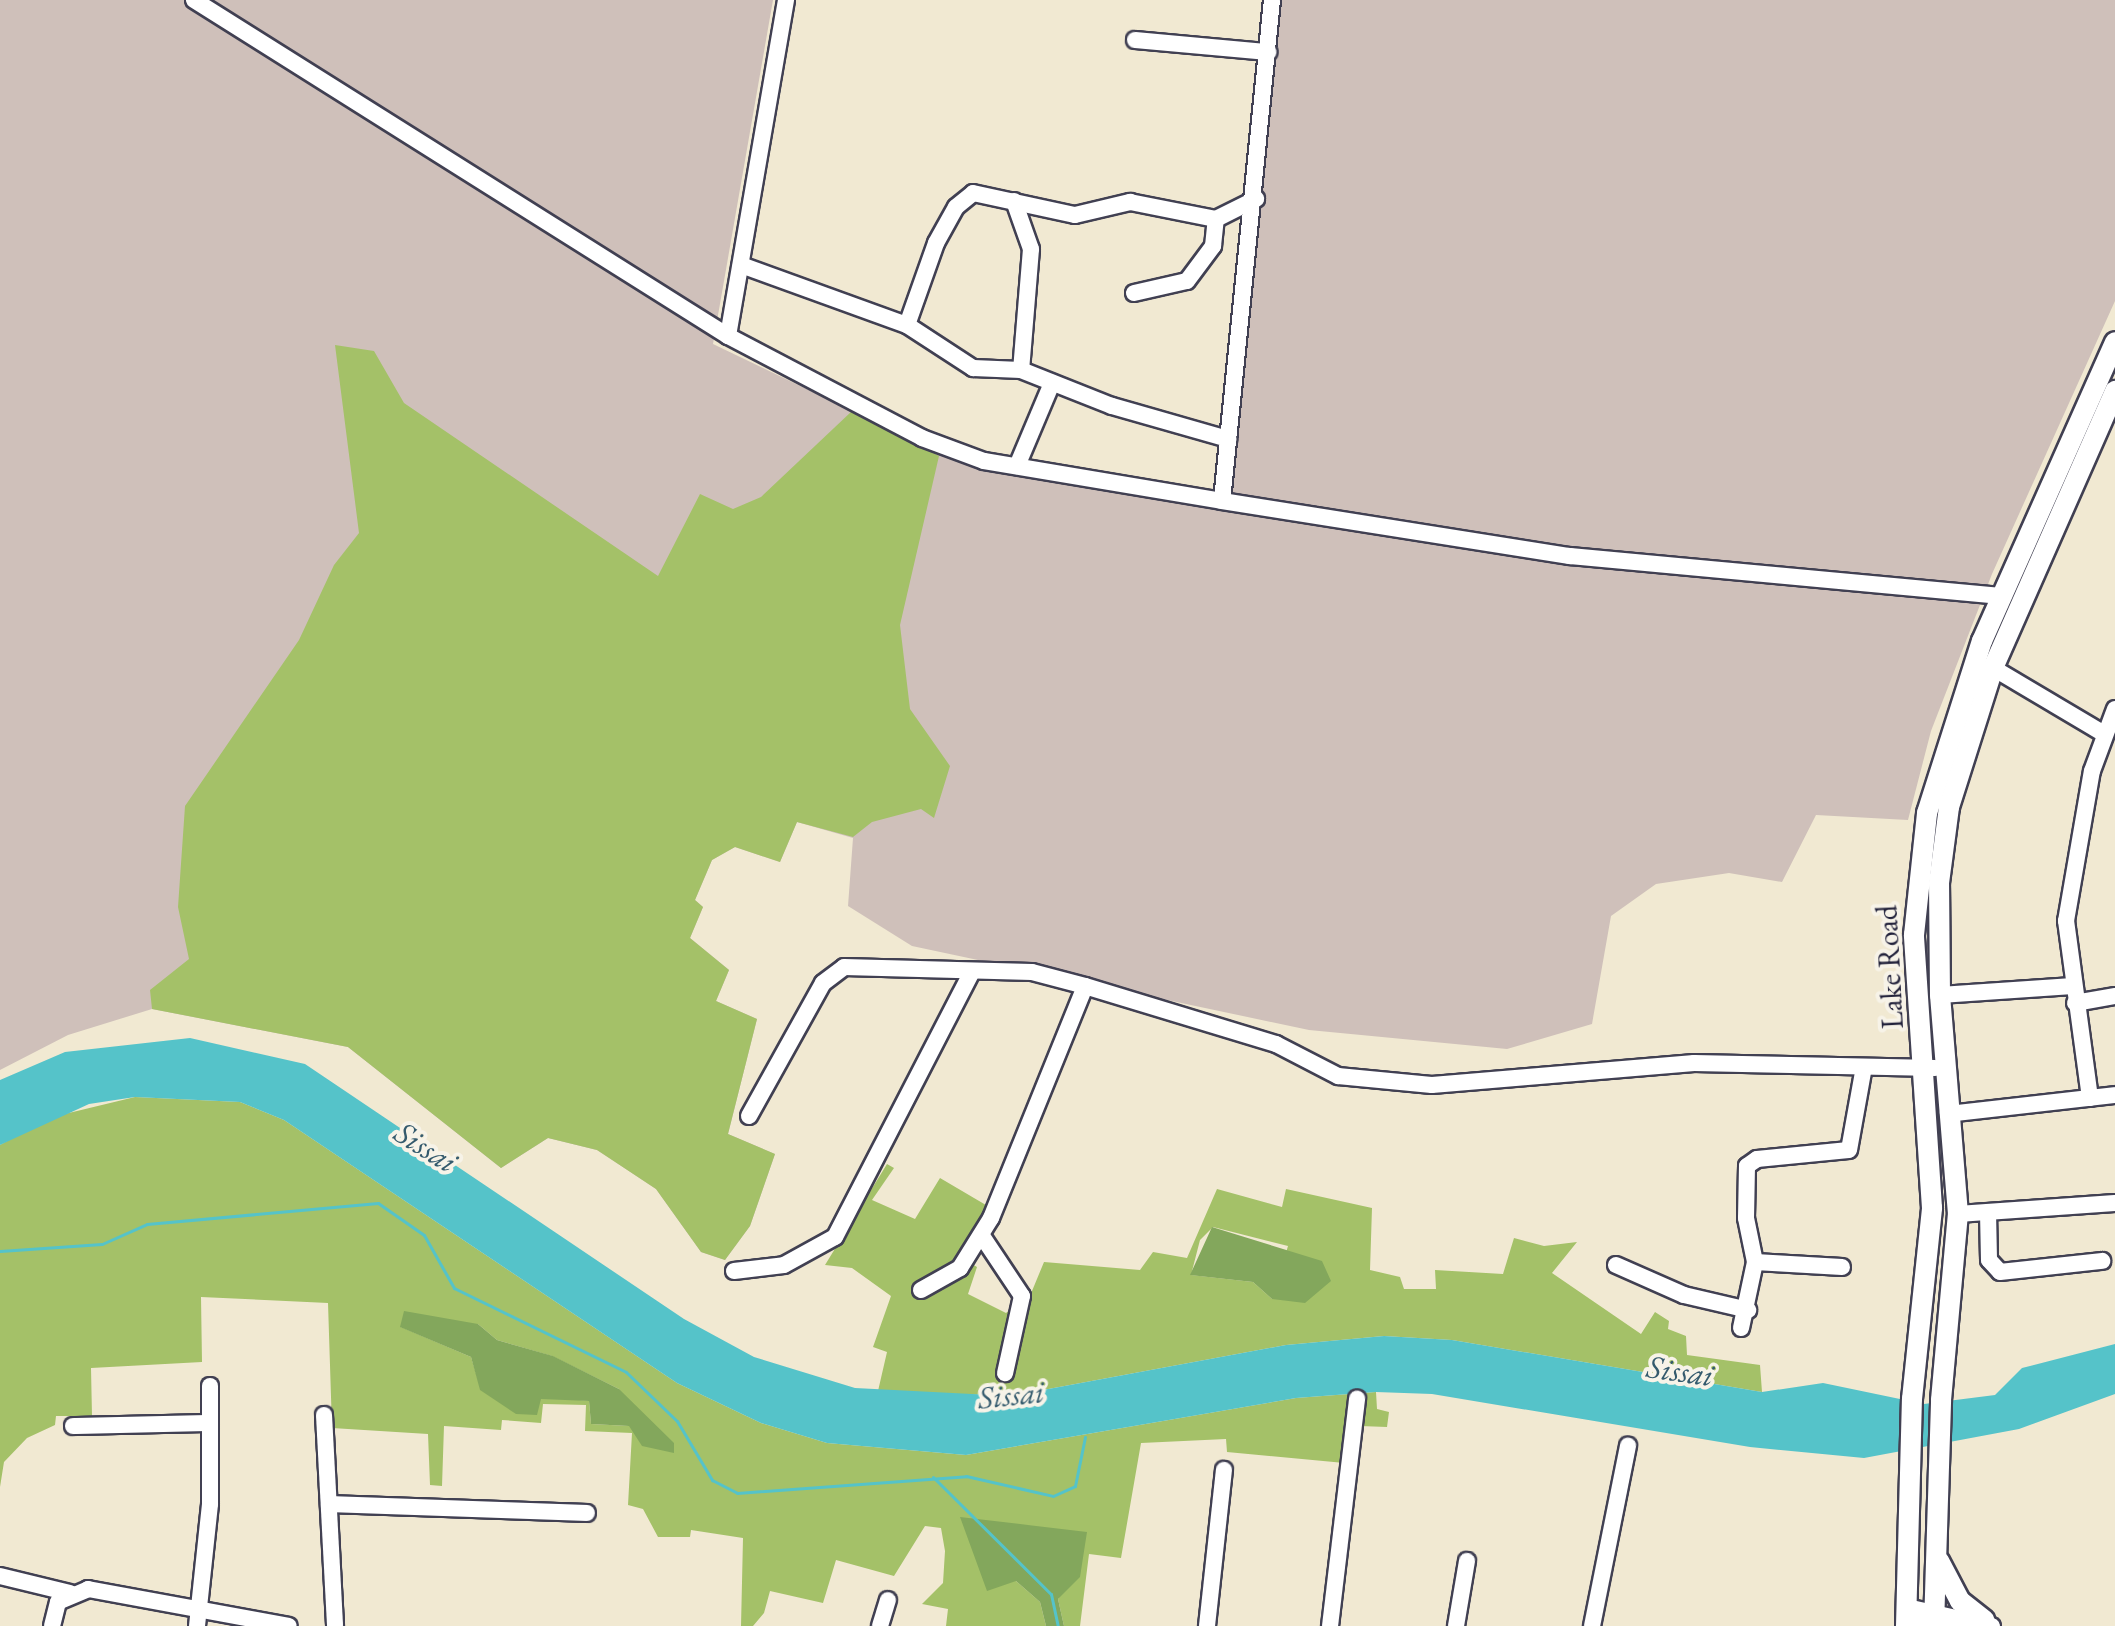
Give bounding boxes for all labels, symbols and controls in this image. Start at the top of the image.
street label: Lake Road [1869,904,1911,1030]
water label: Sissai [388,1113,464,1181]
water label: Sissai [1644,1347,1716,1395]
water label: Sissai [976,1372,1046,1418]

